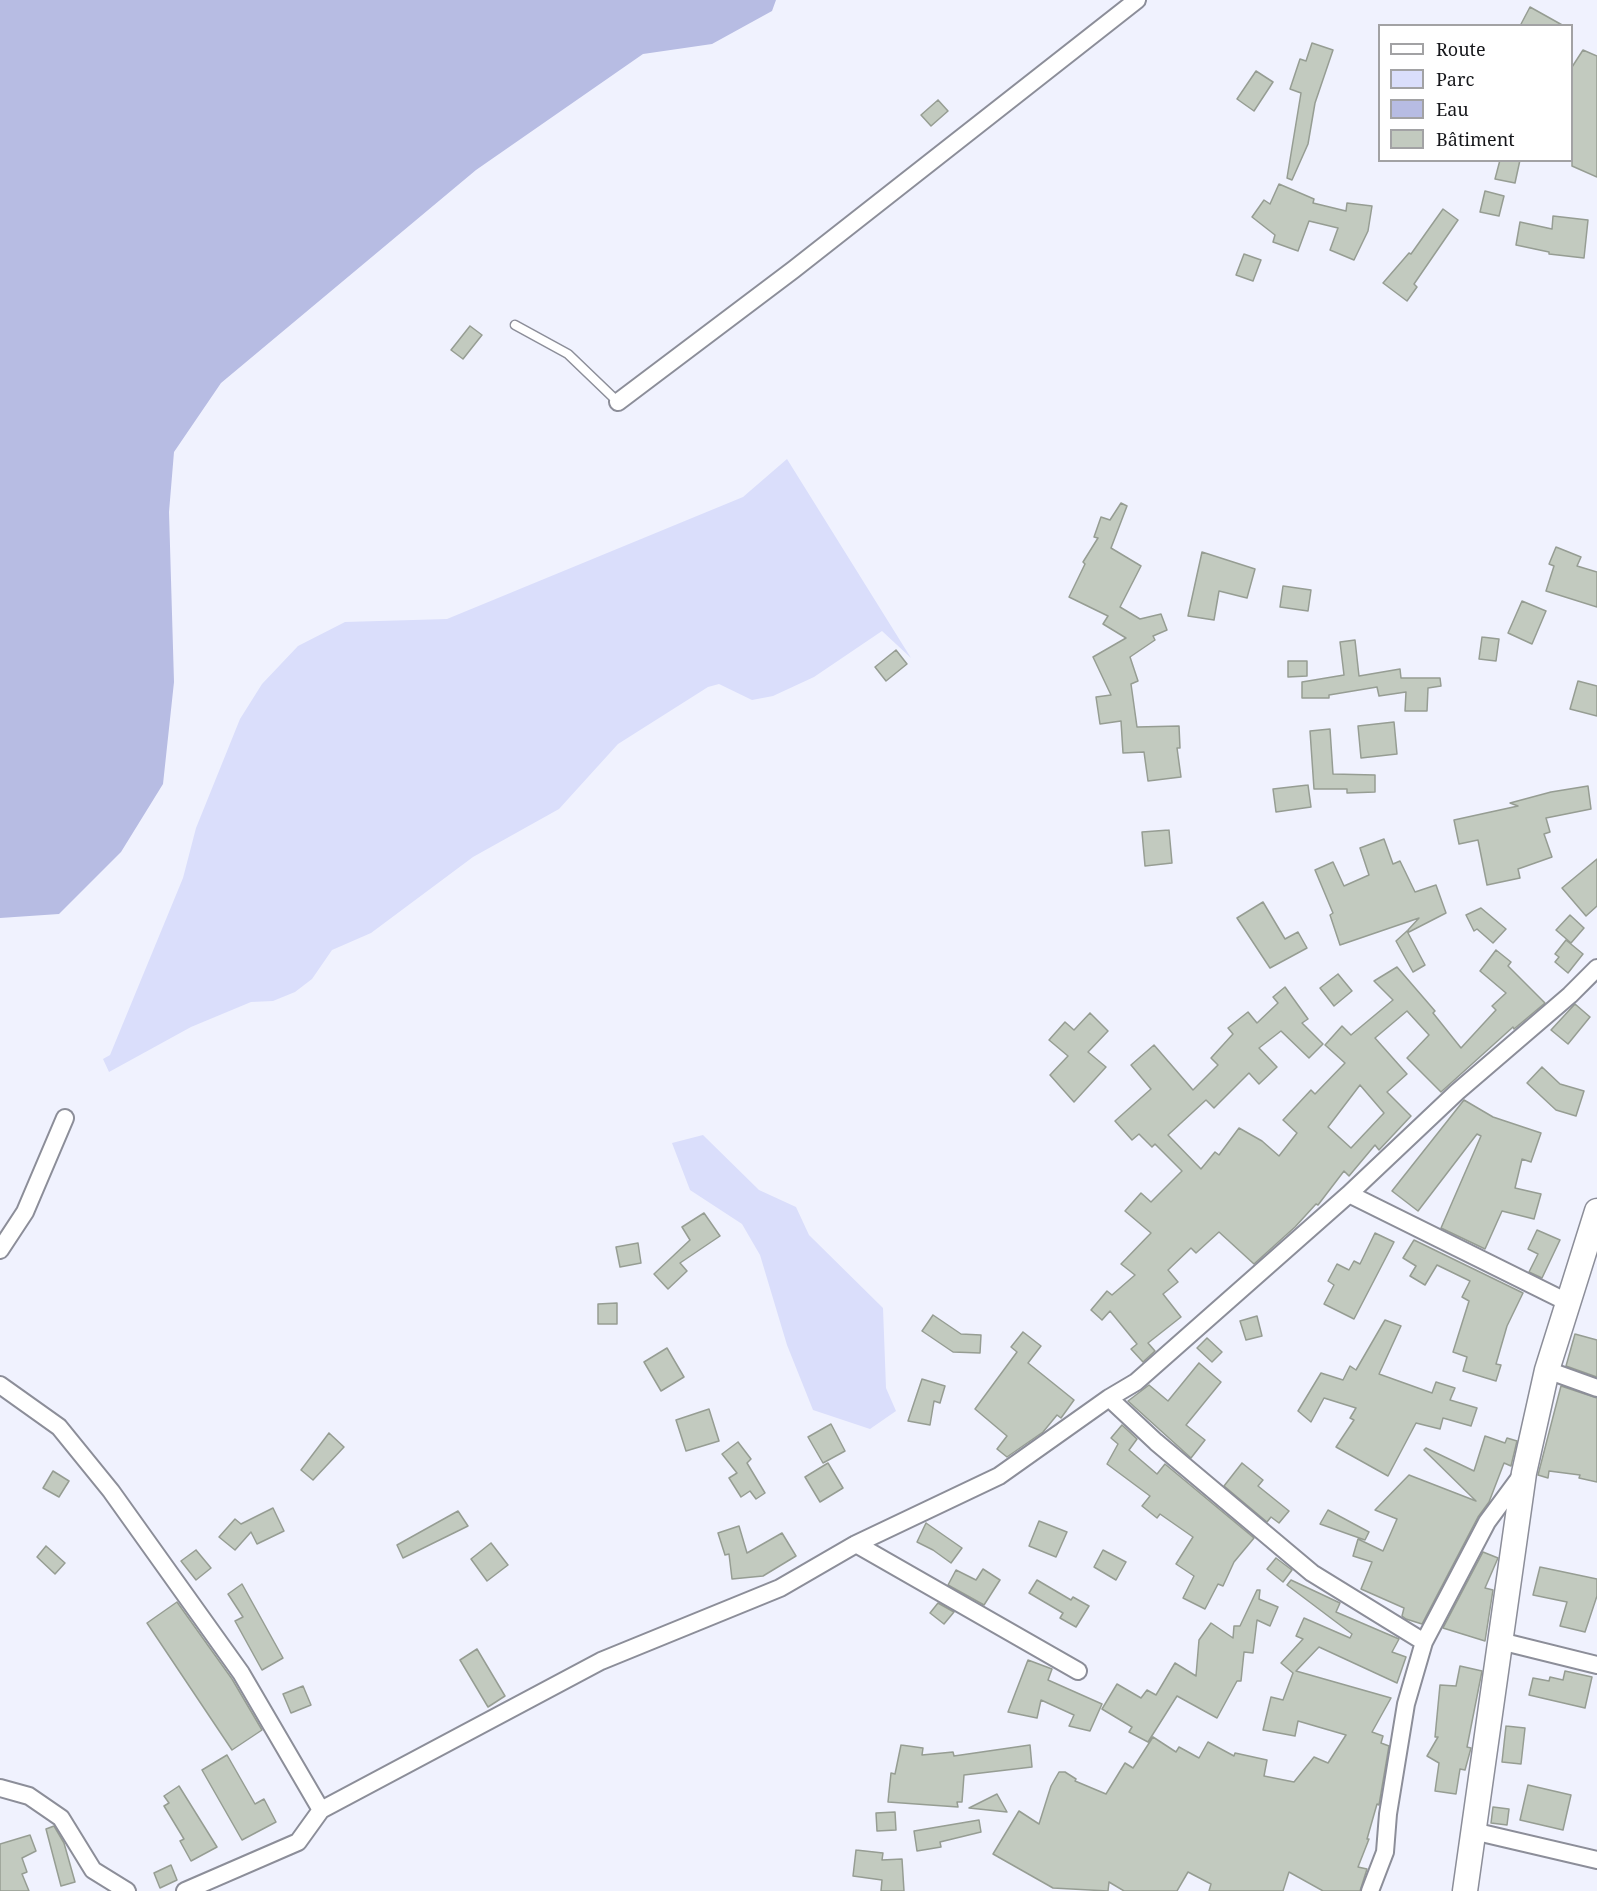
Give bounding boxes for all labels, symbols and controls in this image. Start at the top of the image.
legend [1378,24,1573,162]
text: Route [1436,37,1486,61]
text: Parc [1436,67,1474,91]
text: Eau [1436,97,1469,121]
text: Bâtiment [1436,127,1515,151]

